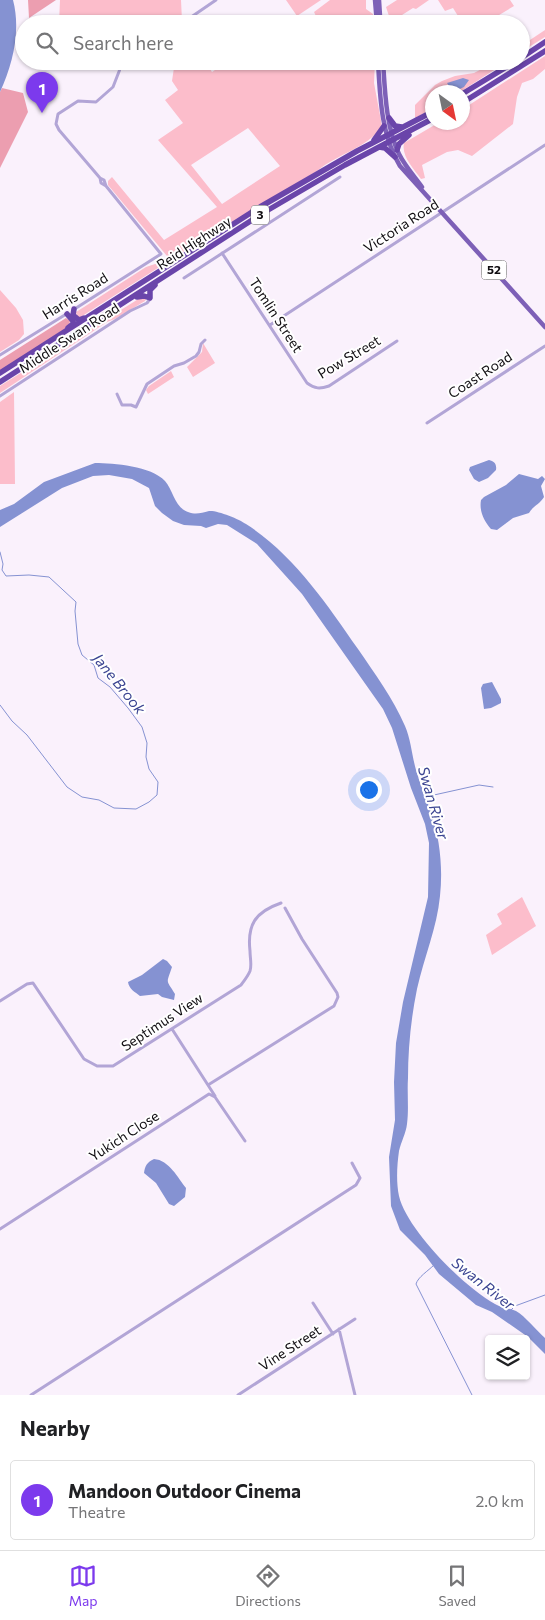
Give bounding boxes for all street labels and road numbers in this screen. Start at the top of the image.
street label: Victoria Road [360,195,441,256]
road number: 3 [251,206,269,224]
street label: Reid Highway [153,212,234,273]
road number: 52 [482,260,506,280]
street label: Harris Road [39,269,111,322]
street label: Tomlin Street [246,274,307,356]
street label: Middle Swan Road [15,299,122,376]
street label: Pow Street [314,331,383,382]
street label: Coast Road [445,348,515,402]
street label: Septimus View [118,989,206,1054]
street label: Yukich Close [86,1107,162,1164]
street label: Vine Street [255,1321,324,1374]

